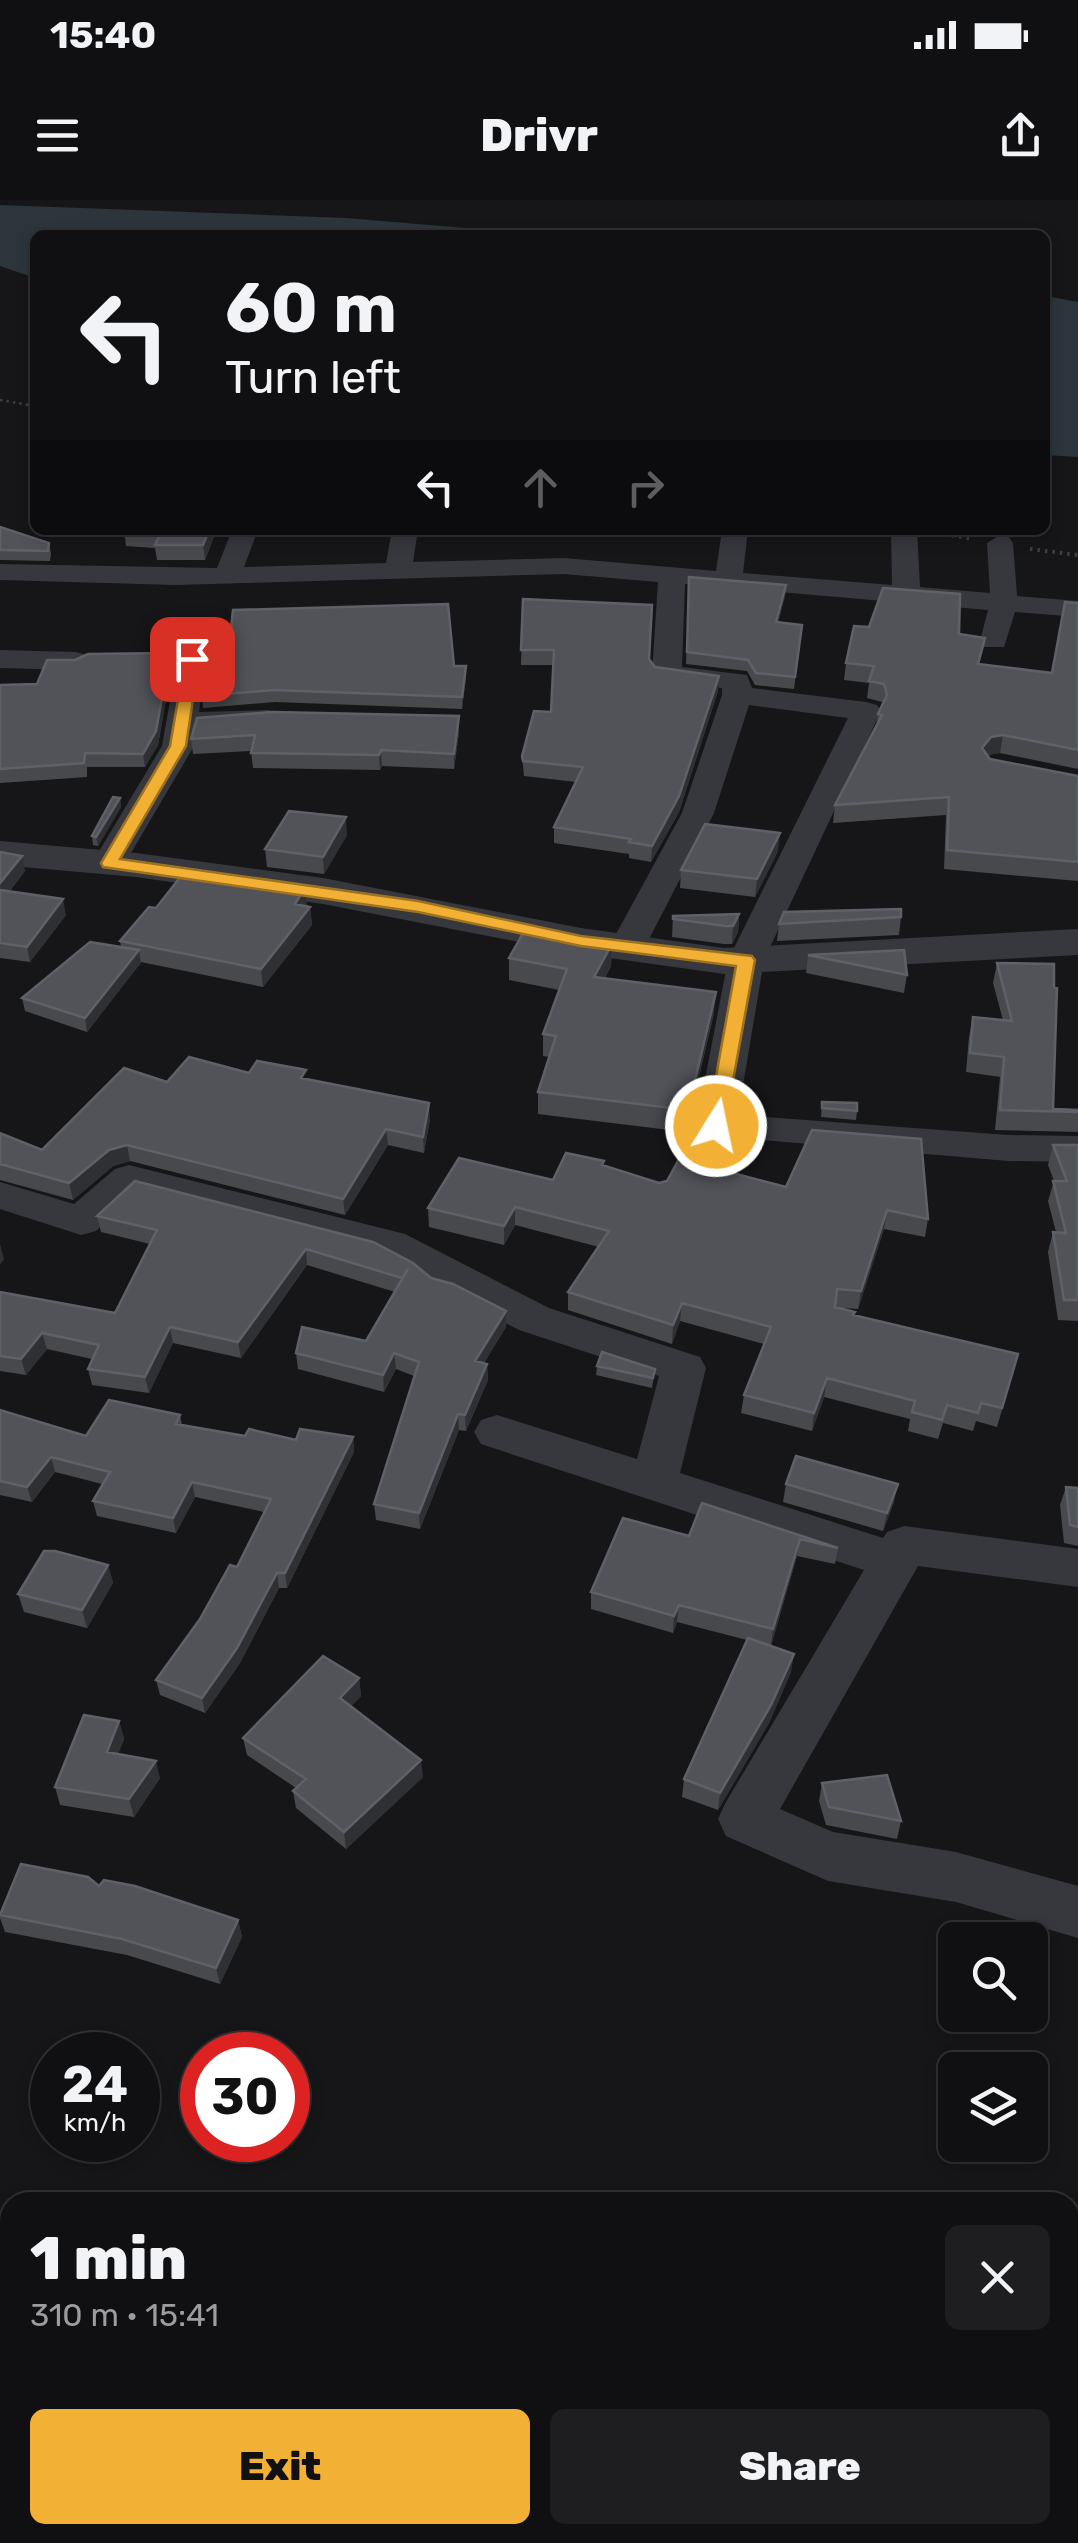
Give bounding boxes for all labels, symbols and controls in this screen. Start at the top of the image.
text: 15:40 [50,12,156,58]
icon: menu [30,108,85,163]
icon: share [993,108,1048,163]
text: Drivr [480,109,598,162]
text: 60 m [225,267,397,350]
icon: left [60,270,190,400]
text: Turn left [225,351,401,404]
icon: left [408,460,463,515]
icon: ahead [513,460,568,515]
icon: right [618,460,673,515]
pin [150,617,235,702]
icon: arrive [165,632,220,687]
position arrow [664,1074,768,1178]
map controls [938,1922,1048,2162]
button: search [938,1922,1048,2032]
speed limit sign: 30 [180,2032,310,2162]
button: layers [938,2052,1048,2162]
text: 24 [62,2055,128,2115]
text: km/h [64,2108,126,2137]
text: 1 min [30,2223,187,2294]
button: close [945,2225,1050,2330]
text: 310 m · 15:41 [30,2296,219,2334]
button: Exit [30,2409,530,2524]
button: Share [550,2409,1050,2524]

